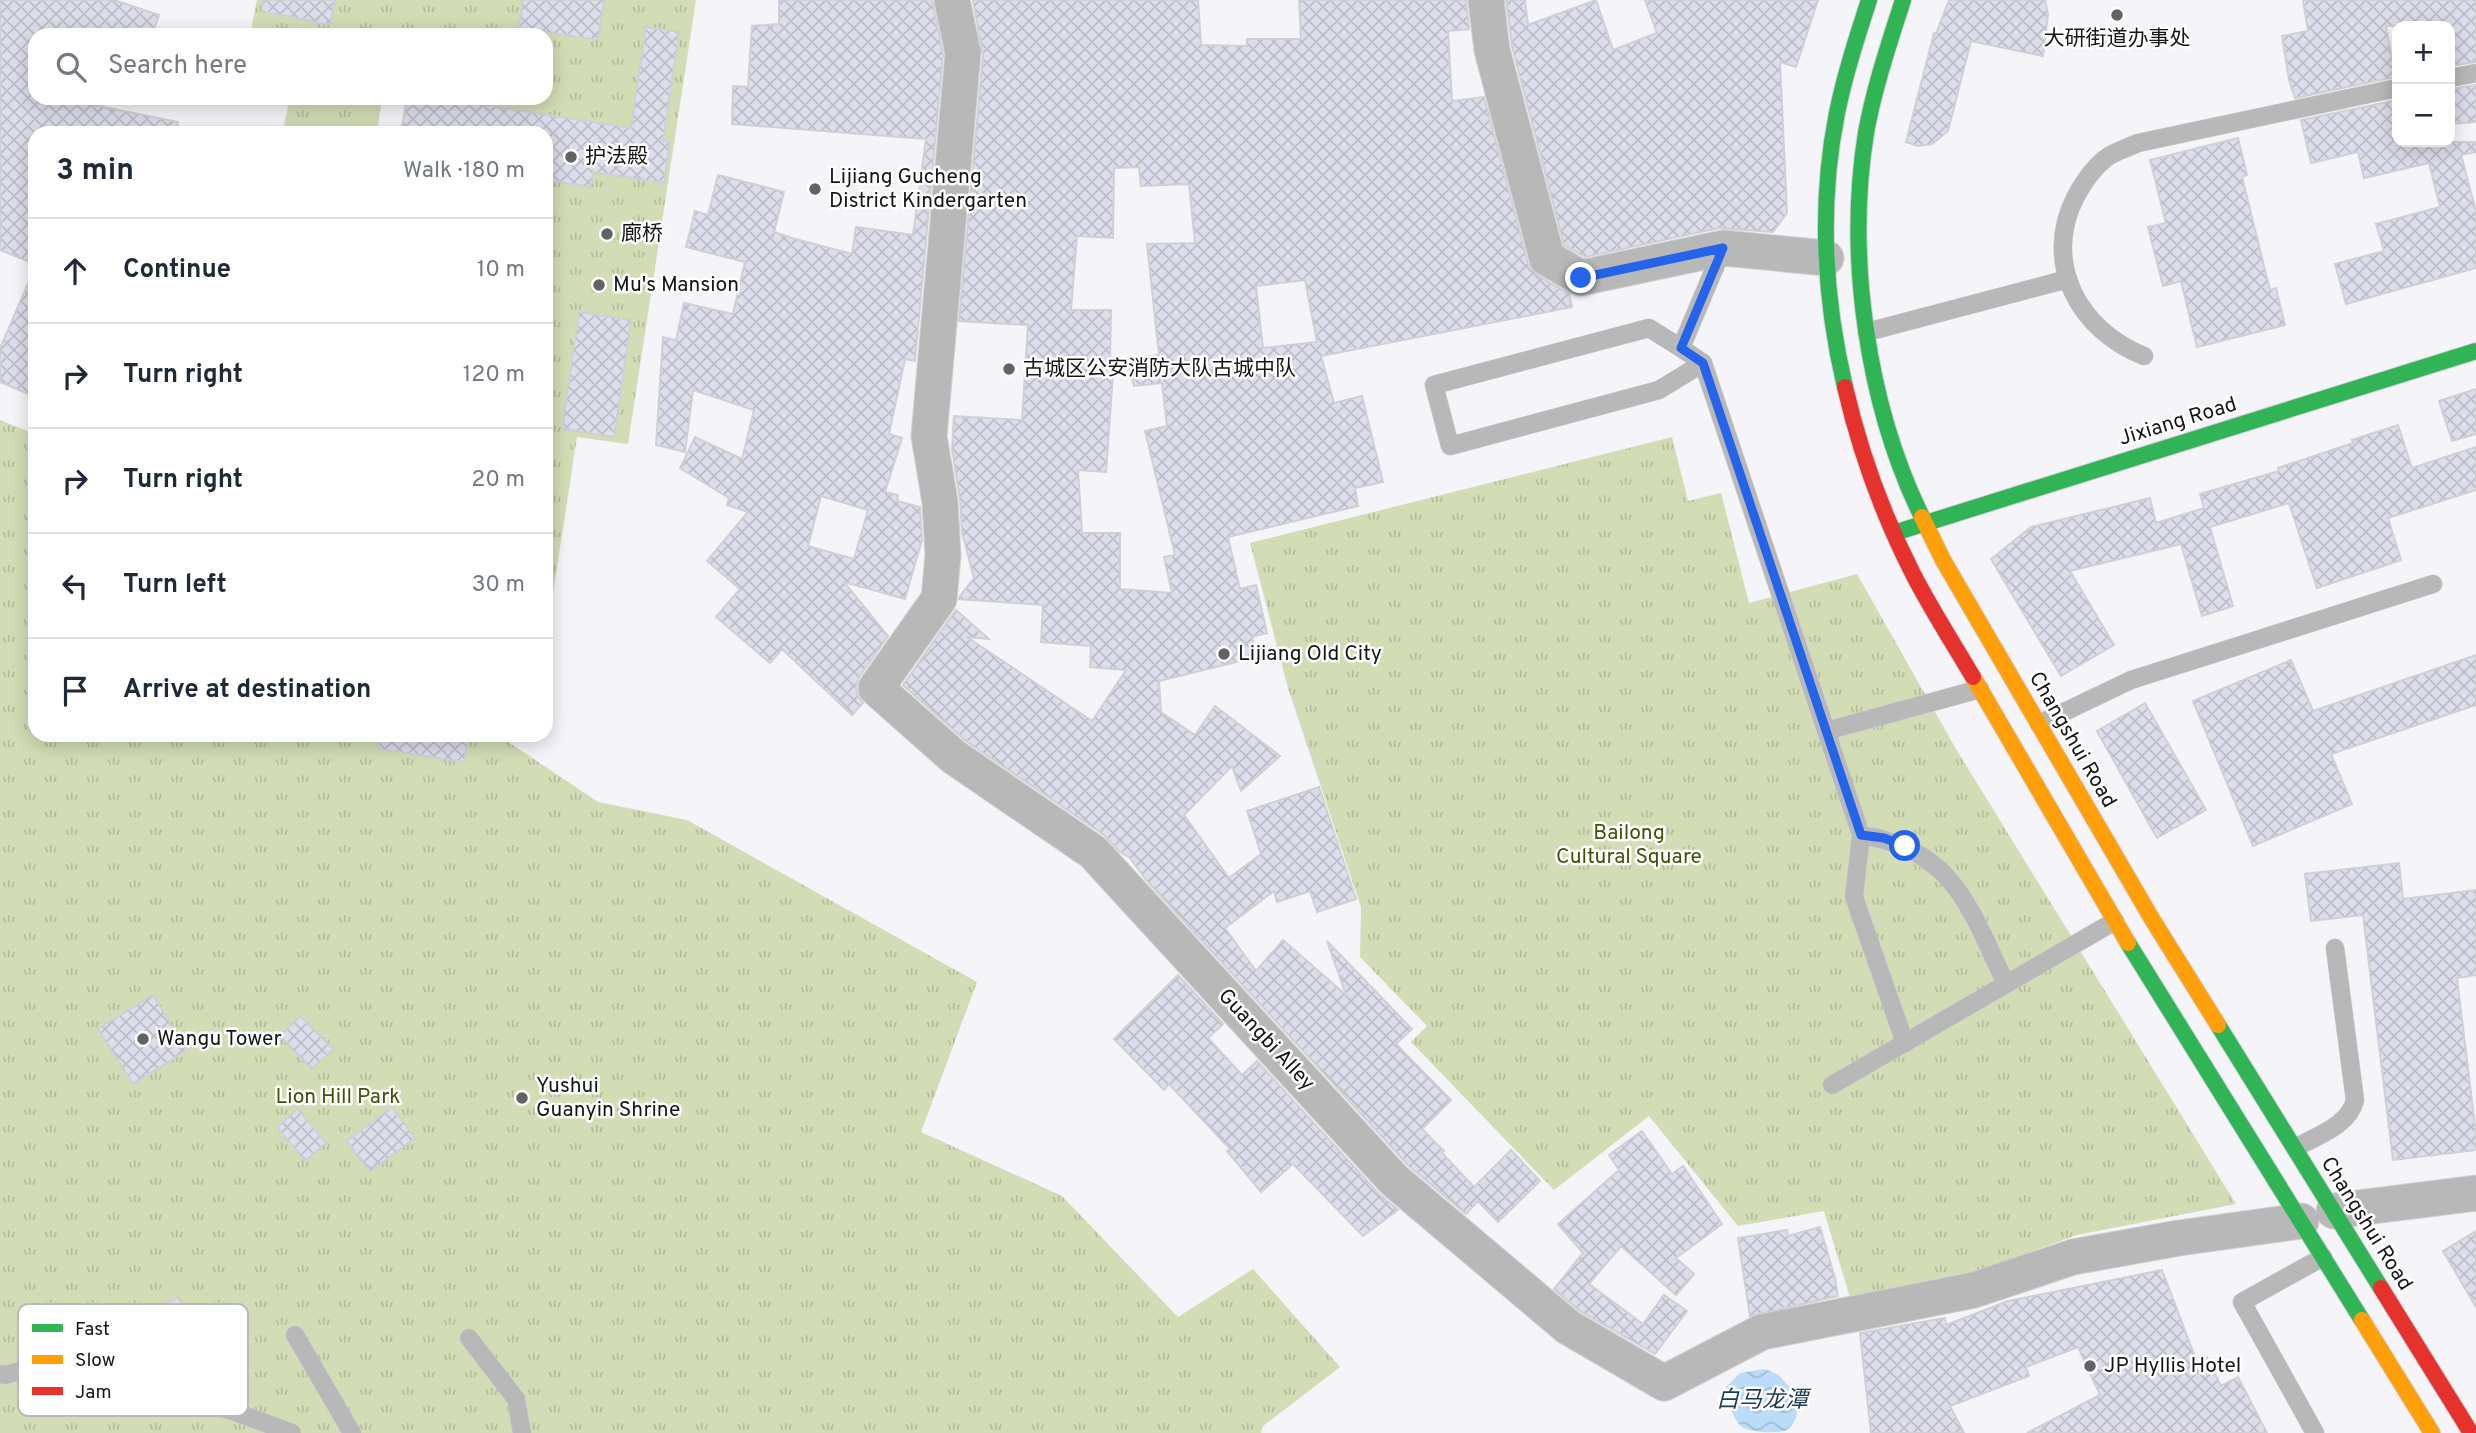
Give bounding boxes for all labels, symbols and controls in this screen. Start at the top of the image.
marker: 大研街道办事处 [2109,7,2125,23]
map controls [2392,21,2455,147]
button: + [2392,21,2455,84]
place label: 大研街道办事处 [2044,26,2191,53]
search box [28,28,553,105]
icon: search [52,48,90,86]
text: Search here [108,50,247,83]
button: − [2392,84,2455,147]
place label: 护法殿 [585,144,648,171]
marker: 护法殿 [563,149,579,165]
text: 3 min [56,153,134,190]
text: Walk · 180 m [403,157,525,186]
place label: Lijiang Gucheng District Kindergarten [829,164,1027,215]
marker: Lijiang Gucheng District Kindergarten [807,181,823,197]
place label: 廊桥 [621,221,663,248]
marker: 廊桥 [599,226,615,242]
icon: ahead [56,252,94,290]
text: Continue [123,254,231,287]
text: 10 m [477,256,525,285]
route end [1565,262,1596,293]
place label: Mu's Mansion [613,272,739,299]
marker: Mu's Mansion [591,277,607,293]
place label: 古城区公安消防大队古城中队 [1023,356,1296,383]
icon: right [56,357,94,395]
text: Turn right [123,359,243,392]
text: 120 m [463,361,525,390]
marker: 古城区公安消防大队古城中队 [1001,361,1017,377]
street label: Jixiang Road [2116,391,2240,453]
icon: right [56,462,94,500]
text: Turn right [123,464,243,497]
text: 20 m [471,466,525,495]
icon: left [56,567,94,605]
text: Turn left [123,569,227,602]
text: 30 m [472,571,525,600]
place label: Lijiang Old City [1238,641,1382,668]
marker: Lijiang Old City [1216,646,1232,662]
street label: Changshui Road [2022,667,2122,813]
icon: arrive [56,672,94,710]
text: Arrive at destination [123,674,371,707]
park label: Bailong Cultural Square [1556,820,1702,871]
route start [1889,830,1920,861]
street label: Guangbi Alley [1212,983,1320,1097]
place label: Wangu Tower [157,1026,282,1053]
marker: Wangu Tower [135,1031,151,1047]
place label: Yushui Guanyin Shrine [536,1073,680,1124]
park label: Lion Hill Park [276,1084,400,1111]
marker: Yushui Guanyin Shrine [514,1090,530,1106]
street label: Changshui Road [2314,1152,2418,1296]
legend [18,1304,248,1416]
text: Fast [75,1318,110,1342]
text: Slow [75,1349,115,1373]
place label: JP Hyllis Hotel [2104,1353,2241,1380]
marker: JP Hyllis Hotel [2082,1358,2098,1374]
text: Jam [75,1381,112,1405]
water label: 白马龙潭 [1716,1387,1812,1416]

